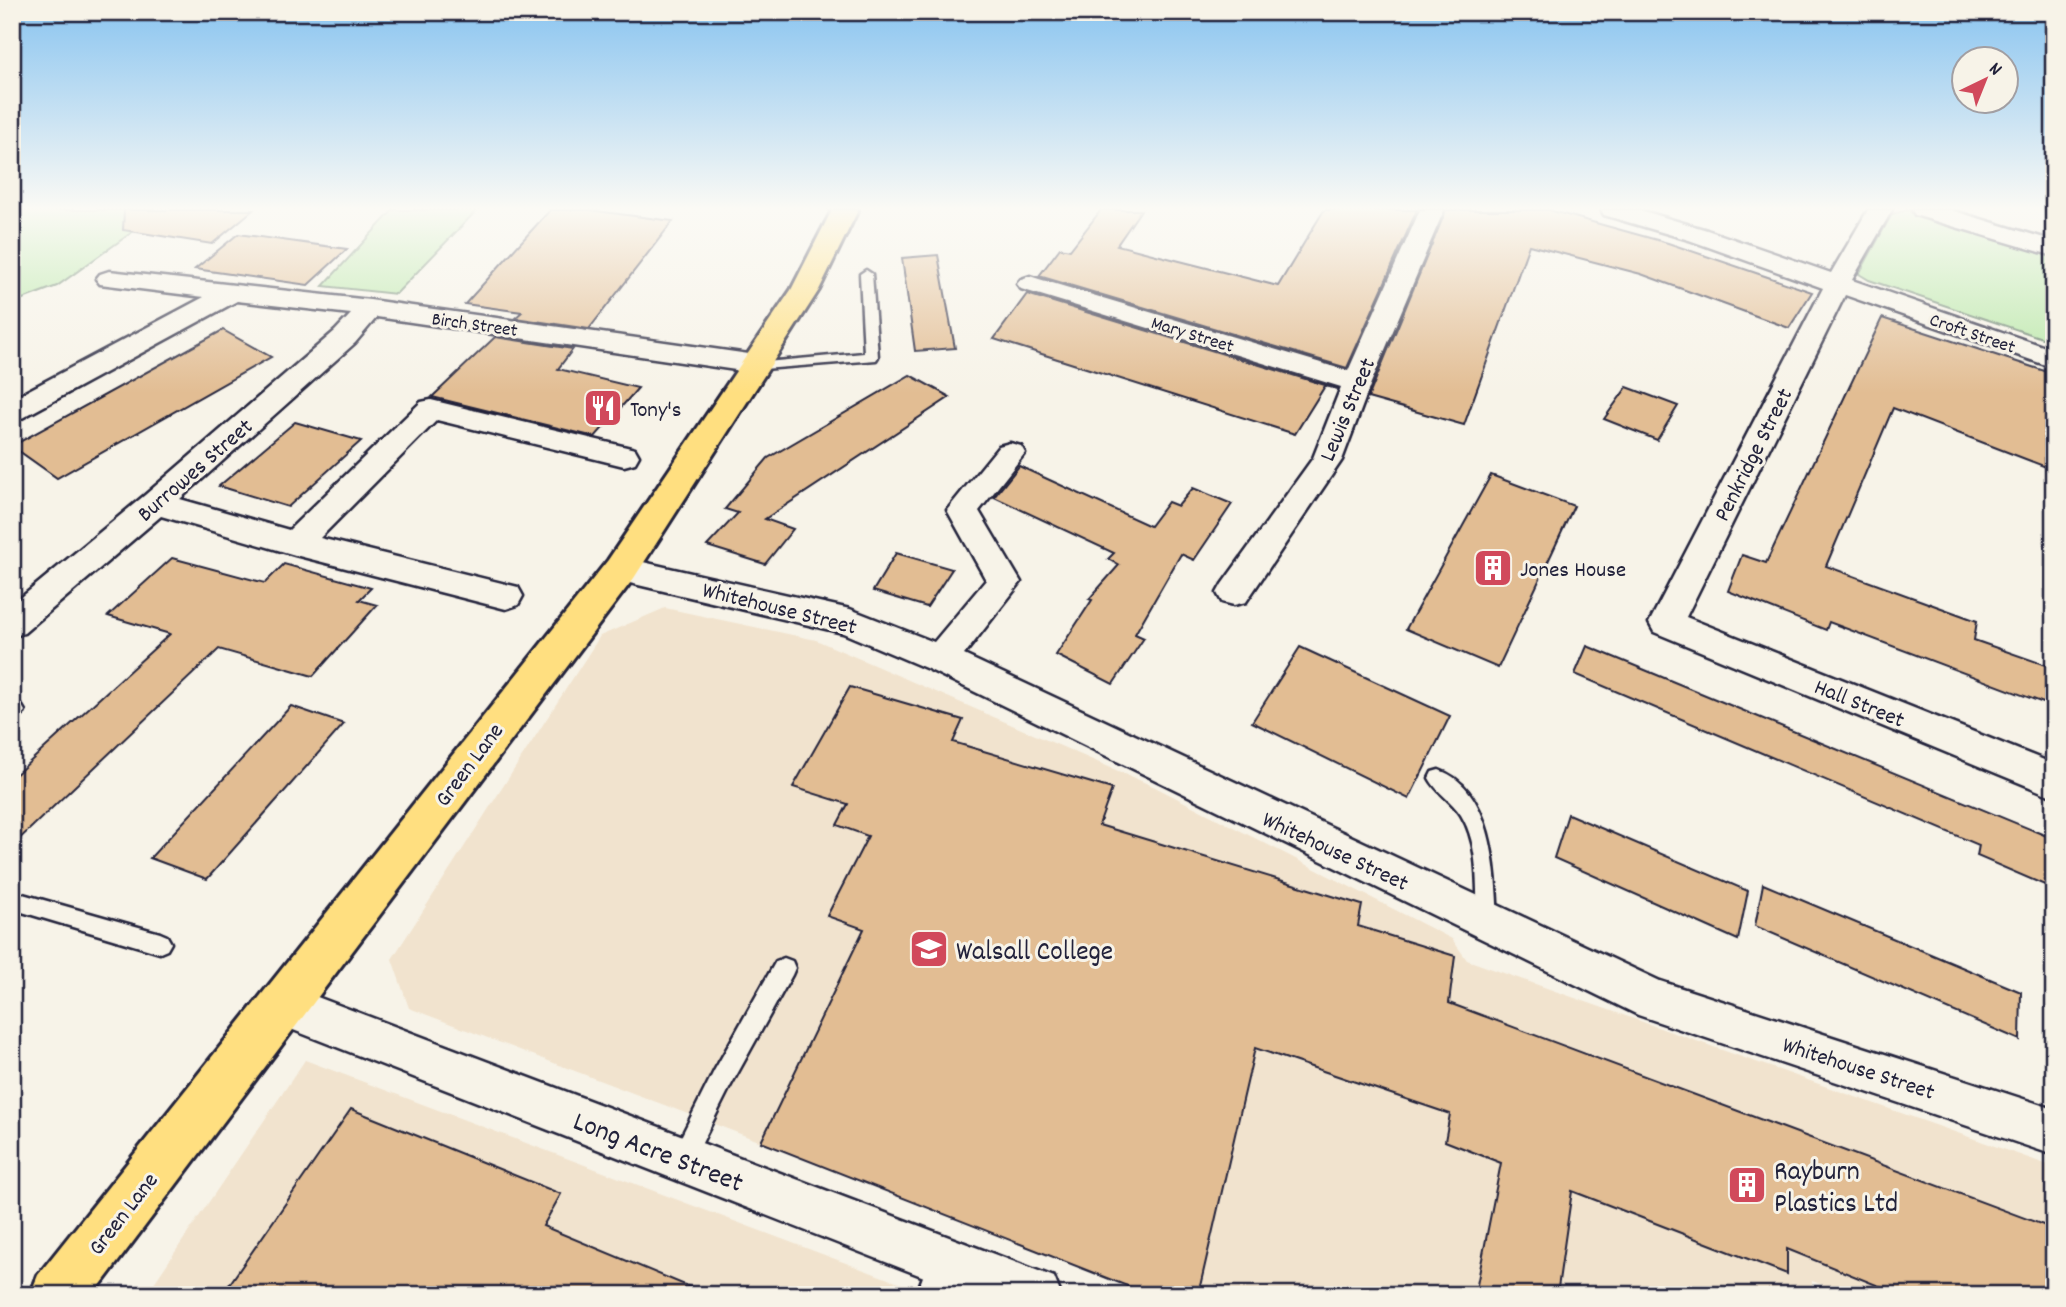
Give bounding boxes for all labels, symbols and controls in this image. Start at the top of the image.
north arrow [1951,46,2021,116]
text: N [1982,57,2007,83]
street label: Birch Street [430,307,519,346]
street label: Croft Street [1925,308,2018,363]
street label: Mary Street [1147,311,1237,362]
street label: Lewis Street [1313,354,1386,467]
street label: Penkridge Street [1707,383,1803,528]
restaurant icon: Tony's [582,387,624,429]
place label: Tony's [630,395,682,428]
street label: Burrowes Street [131,412,261,531]
building icon: Jones House [1472,547,1514,589]
place label: Jones House [1520,555,1626,588]
street label: Whitehouse Street [698,575,860,646]
street label: Hall Street [1809,672,1909,738]
street label: Green Lane [428,717,513,815]
street label: Whitehouse Street [1256,805,1413,902]
school or university icon: Walsall College [908,928,950,970]
place label: Walsall College [956,934,1113,974]
street label: Whitehouse Street [1778,1030,1938,1110]
street label: Long Acre Street [566,1104,748,1205]
place label: Rayburn Plastics Ltd [1774,1154,1898,1226]
building icon: Rayburn Plastics Ltd [1726,1164,1768,1206]
street label: Green Lane [82,1167,168,1264]

